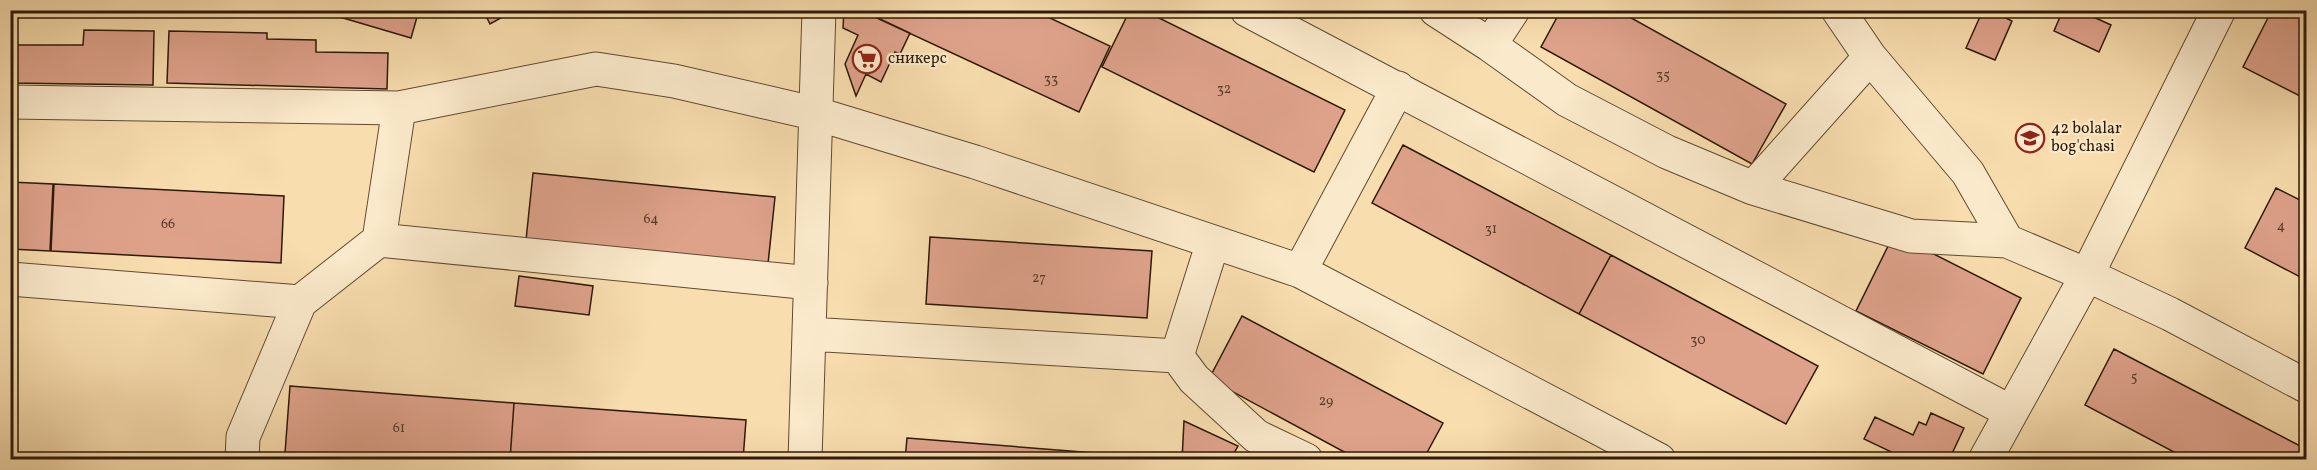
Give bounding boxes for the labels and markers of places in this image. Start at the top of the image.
supermarket icon: сникерс [851,43,883,75]
place label: сникерс [888,48,947,70]
place label: 42 bolalar bog'chasi [2051,118,2122,158]
school or university icon: 42 bolalar bog'chasi [2014,122,2046,154]

